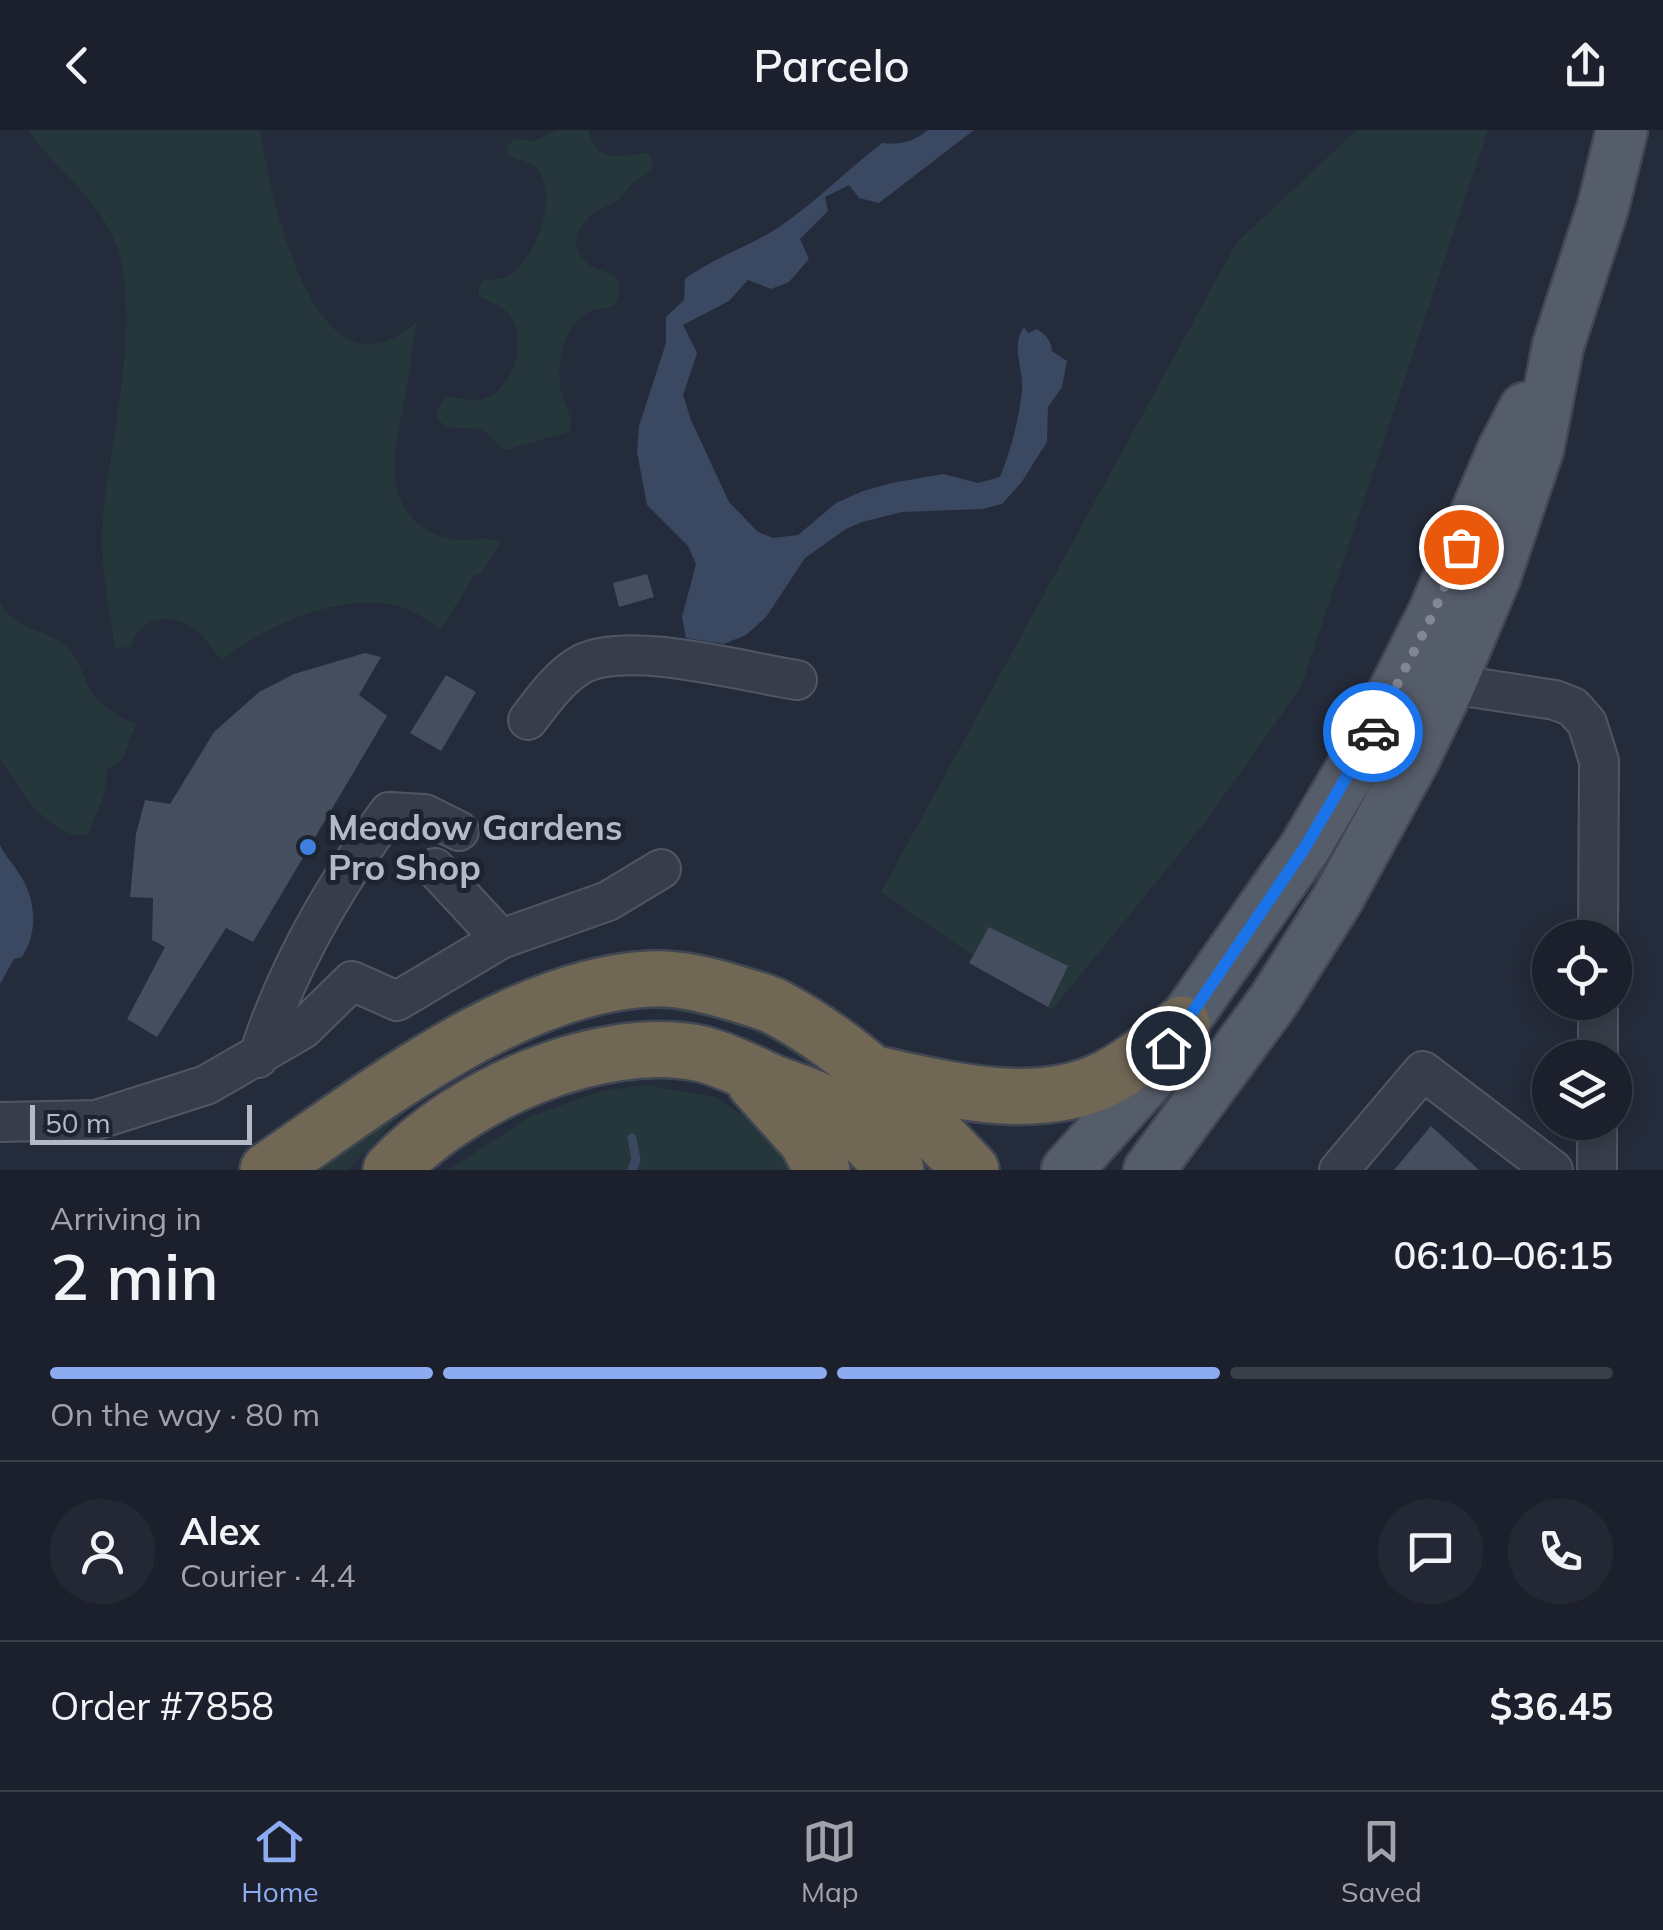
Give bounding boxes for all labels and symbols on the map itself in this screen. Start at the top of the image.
pin [1419,505,1504,590]
courier [1323,682,1423,782]
place label: Meadow Gardens Pro Shop [328,805,623,889]
marker: Meadow Gardens Pro Shop [297,836,319,858]
pin [1126,1006,1211,1091]
scale bar [30,1100,252,1144]

